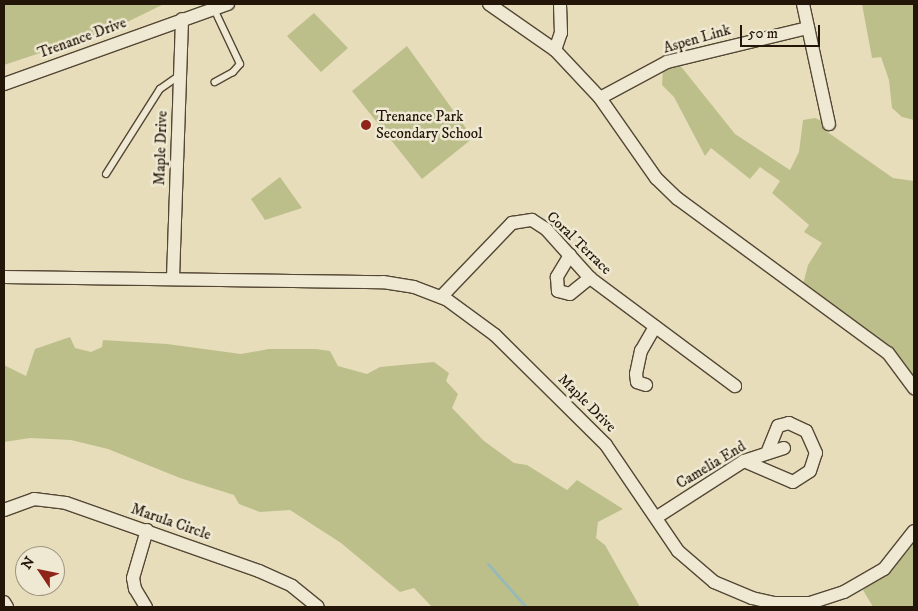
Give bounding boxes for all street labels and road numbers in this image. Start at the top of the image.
street label: Trenance Drive [35,14,129,62]
street label: Aspen Link [661,21,733,57]
street label: Maple Drive [151,110,171,186]
street label: Coral Terrace [543,208,615,278]
street label: Maple Drive [554,370,620,436]
street label: Camelia End [673,437,749,493]
street label: Marula Circle [129,500,213,544]

